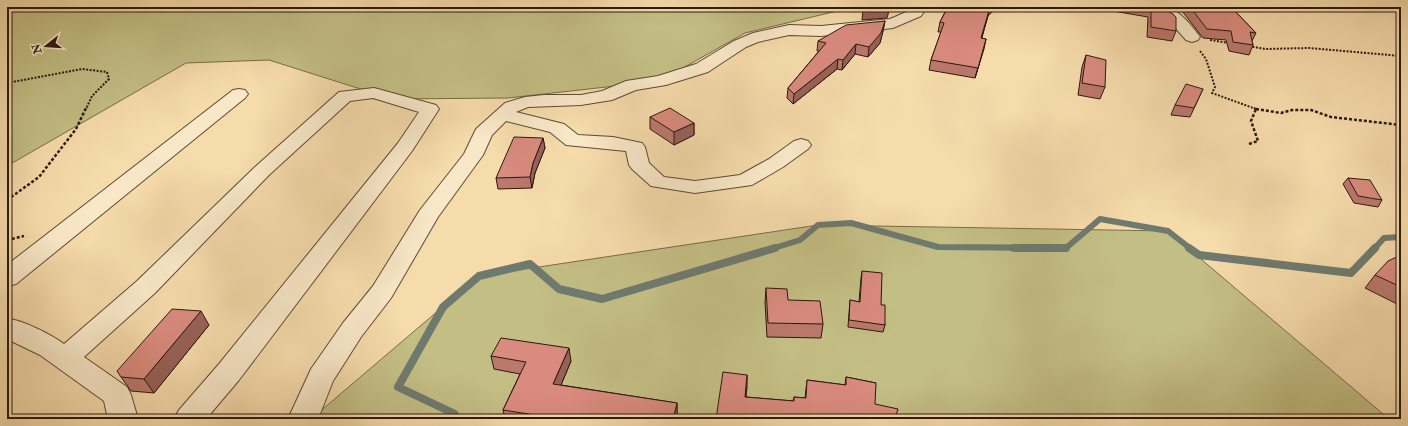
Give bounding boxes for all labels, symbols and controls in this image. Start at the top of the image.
north arrow [26,26,66,66]
text: N [29,41,45,56]

